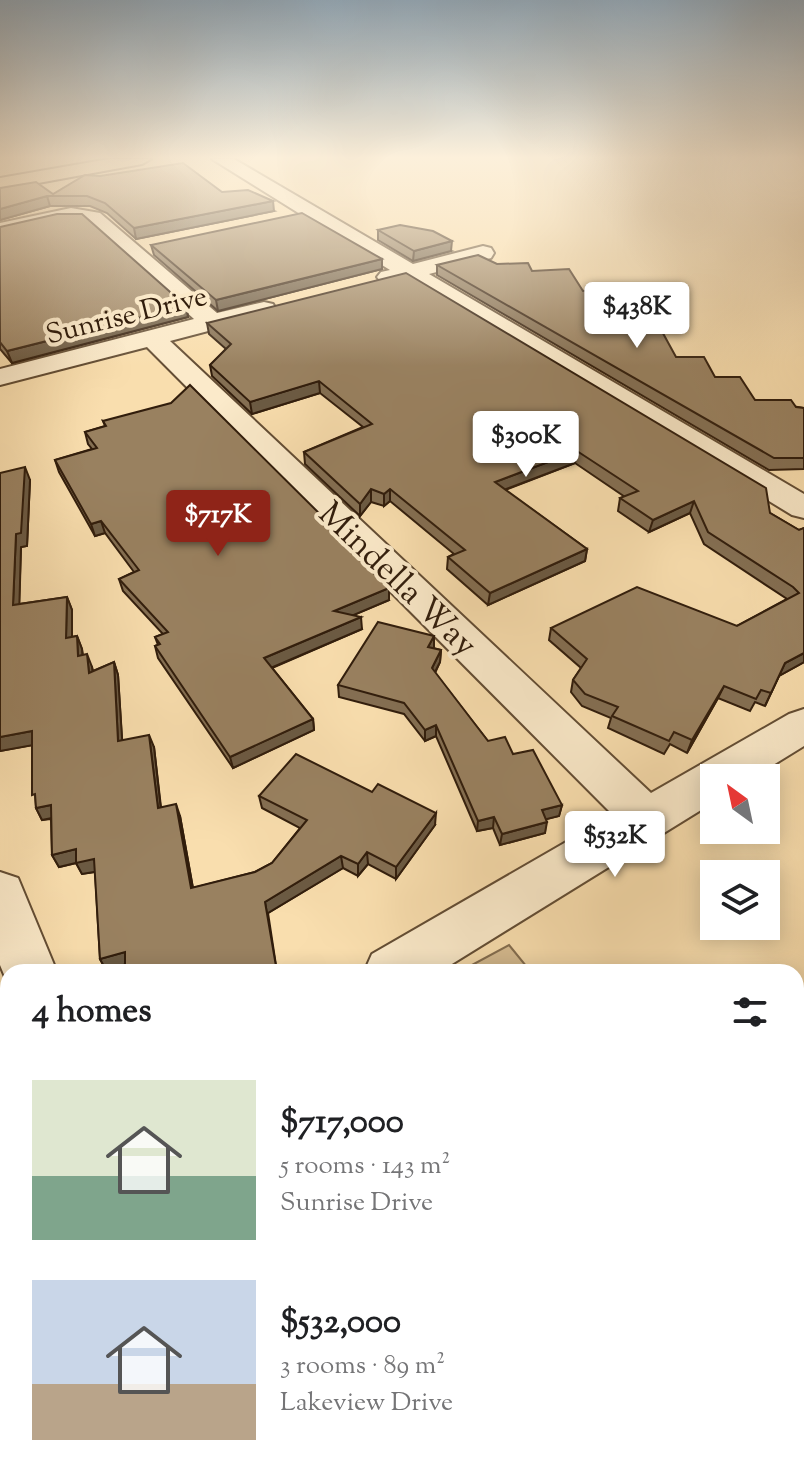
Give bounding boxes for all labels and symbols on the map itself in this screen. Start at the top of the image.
street label: Sunrise Drive [42,278,212,356]
pin: $438K [581,282,693,350]
pin: $300K [470,411,582,479]
pin: $717K [162,490,274,558]
street label: Mindella Way [306,492,487,669]
north arrow [700,764,780,844]
pin: $532K [559,811,671,879]

